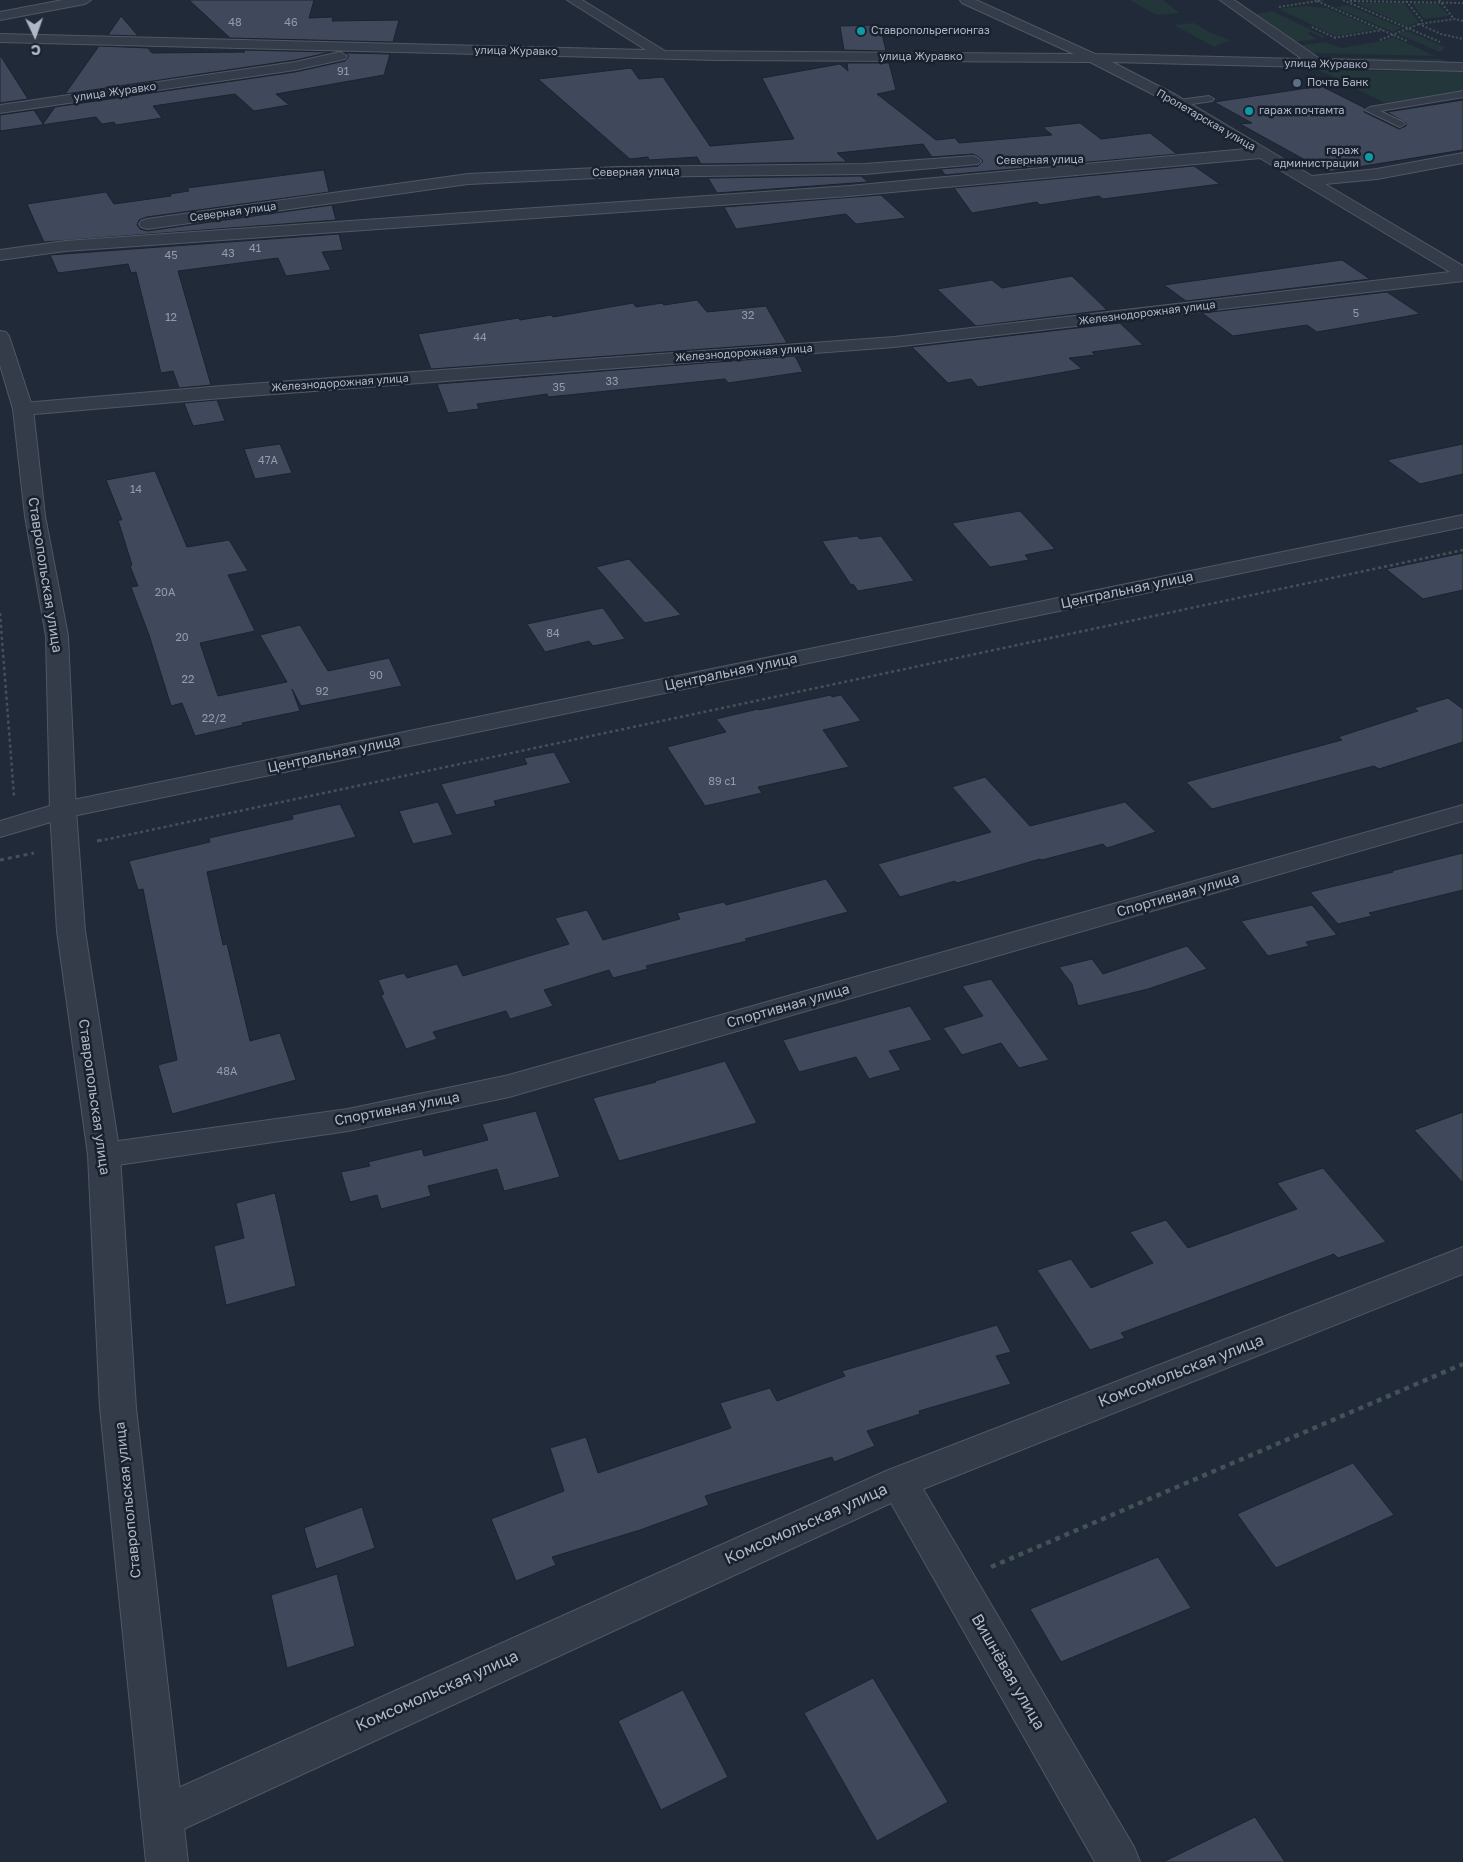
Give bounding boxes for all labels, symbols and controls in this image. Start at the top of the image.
north arrow [10,10,60,60]
house number: 48 [228,16,242,30]
house number: 46 [284,16,298,30]
place label: Ставропольрегионгаз [871,24,990,38]
marker: Ставропольрегионгаз [855,25,867,37]
text: С [30,42,41,59]
street label: улица Журавко [474,44,558,58]
street label: улица Журавко [879,50,963,64]
street label: улица Журавко [1284,57,1368,71]
house number: 91 [337,65,349,79]
place label: Почта Банк [1307,76,1369,90]
marker: Почта Банк [1291,77,1303,89]
street label: улица Журавко [73,80,157,104]
street label: Пролетарская улица [1154,86,1258,154]
place label: гараж почтамта [1259,104,1345,118]
marker: гараж почтамта [1243,105,1255,117]
place label: гараж администрации [1273,144,1359,170]
marker: гараж администрации [1363,151,1375,163]
street label: Северная улица [996,153,1084,167]
street label: Северная улица [592,165,680,179]
street label: Северная улица [189,199,277,225]
house number: 41 [249,242,261,256]
house number: 43 [221,247,235,261]
house number: 45 [164,249,178,263]
street label: Железнодорожная улица [1078,298,1216,328]
house number: 5 [1353,307,1359,321]
house number: 32 [742,309,754,323]
house number: 12 [165,311,177,325]
house number: 44 [473,331,487,345]
street label: Железнодорожная улица [675,342,813,364]
street label: Железнодорожная улица [271,372,409,394]
house number: 33 [606,375,618,389]
house number: 35 [553,381,565,395]
house number: 47А [258,454,278,468]
house number: 14 [130,483,142,497]
street label: Ставропольская улица [24,496,66,654]
street label: Центральная улица [1059,568,1195,612]
house number: 20А [155,586,175,600]
house number: 84 [546,627,560,641]
house number: 20 [175,631,189,645]
street label: Центральная улица [663,650,799,694]
house number: 90 [369,669,383,683]
house number: 22 [182,673,194,687]
house number: 92 [315,685,329,699]
house number: 22/2 [202,712,226,726]
street label: Центральная улица [266,732,402,776]
house number: 89 с1 [708,775,736,789]
street label: Спортивная улица [1115,869,1241,921]
street label: Спортивная улица [725,980,851,1032]
street label: Ставропольская улица [75,1018,113,1176]
house number: 48А [217,1065,237,1079]
street label: Спортивная улица [333,1089,461,1129]
street label: Комсомольская улица [1095,1331,1267,1411]
street label: Ставропольская улица [111,1421,145,1579]
street label: Комсомольская улица [722,1479,890,1569]
street label: Вишнёвая улица [967,1611,1049,1733]
street label: Комсомольская улица [353,1646,521,1736]

